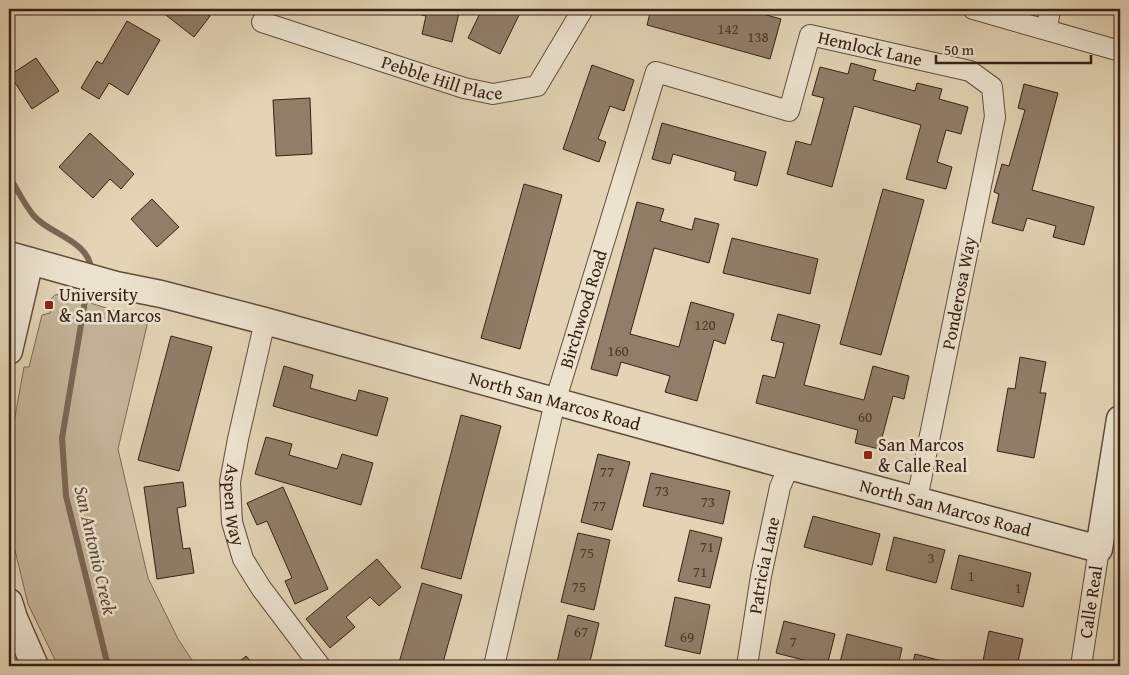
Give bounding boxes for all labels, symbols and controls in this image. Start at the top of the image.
house number: 142 [717,18,739,39]
street label: Hemlock Lane [815,23,925,73]
house number: 138 [747,26,769,47]
scale bar [936,32,1092,64]
text: 50 m [944,39,975,60]
street label: Pebble Hill Place [378,48,505,107]
street label: Ponderosa Way [934,234,983,352]
street label: Birchwood Road [552,246,614,372]
place label: University & San Marcos [59,281,161,329]
marker: University & San Marcos [43,299,55,311]
house number: 120 [694,314,716,335]
house number: 160 [607,340,629,361]
street label: North San Marcos Road [466,364,644,437]
house number: 60 [858,406,872,427]
place label: San Marcos & Calle Real [878,431,967,479]
marker: San Marcos & Calle Real [862,449,874,461]
house number: 77 [600,461,614,482]
street label: Aspen Way [217,462,252,549]
street label: North San Marcos Road [857,471,1035,543]
house number: 73 [655,480,669,501]
water label: San Antonio Creek [68,483,125,618]
house number: 73 [701,491,715,512]
house number: 77 [592,495,606,516]
street label: Patricia Lane [741,514,786,616]
house number: 71 [700,536,714,557]
house number: 75 [580,542,594,563]
house number: 3 [927,547,935,568]
house number: 71 [693,561,707,582]
street label: Calle Real [1071,563,1109,640]
house number: 1 [967,565,975,586]
house number: 75 [572,576,586,597]
house number: 1 [1014,577,1022,598]
house number: 67 [574,621,588,642]
house number: 69 [680,626,694,647]
house number: 7 [789,631,797,652]

